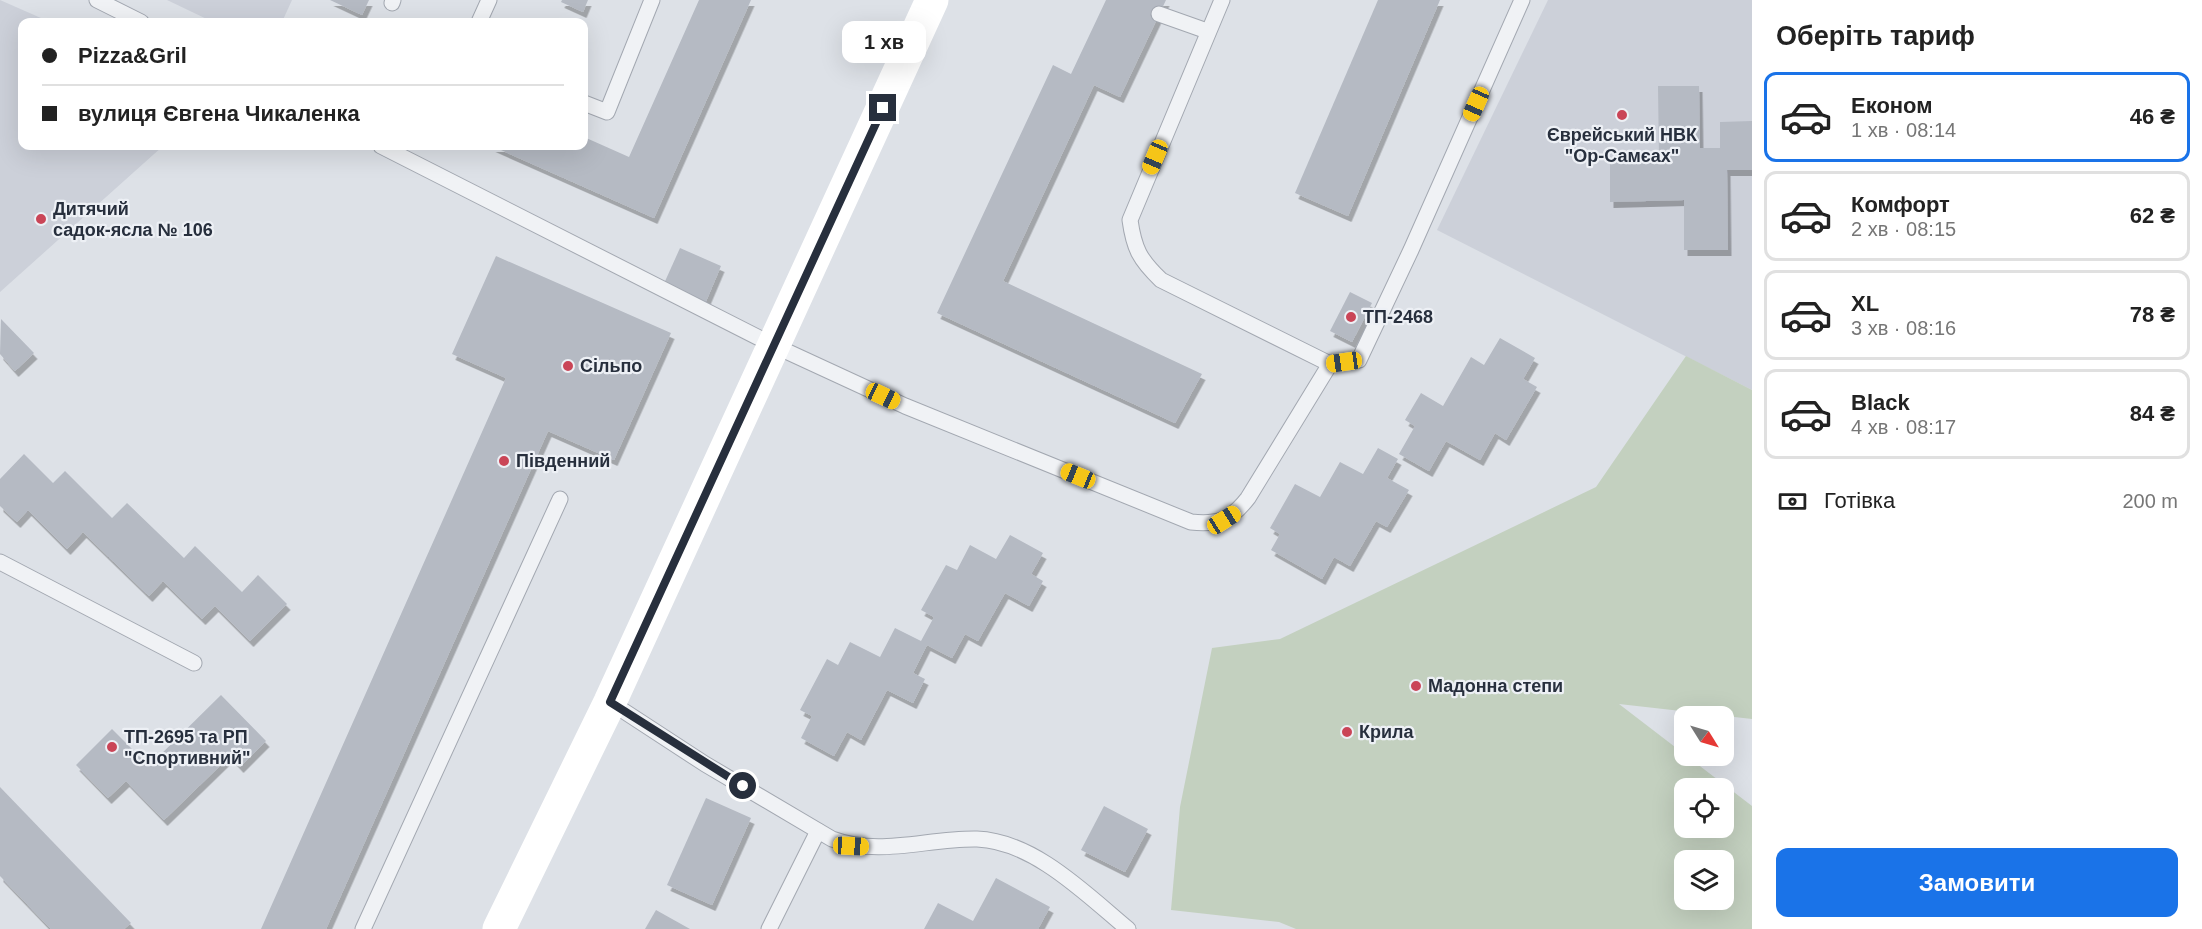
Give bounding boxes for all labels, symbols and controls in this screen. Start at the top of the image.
callout: 1 хв [841,21,925,63]
text: Оберіть тариф [1776,21,1975,51]
text: 1 хв [864,31,904,53]
text: Pizza&Gril [78,43,187,68]
car [1460,84,1492,124]
icon: car [1779,90,1833,144]
text: Економ [1851,93,1933,118]
route end [869,94,896,121]
text: вулиця Євгена Чикаленка [78,101,360,126]
text: 46 ₴ [2130,104,2175,129]
marker: Єврейський НВК "Ор-Самєах" [1615,108,1629,122]
text: 1 хв · 08:14 [1851,119,1956,141]
place label: Єврейський НВК "Ор-Самєах" [1547,125,1698,166]
car [1140,137,1170,177]
icon: car [1779,189,1833,243]
text: Комфорт [1851,192,1950,217]
place label: Дитячий садок-ясла № 106 [53,199,213,240]
text: 62 ₴ [2130,203,2175,228]
marker: Дитячий садок-ясла № 106 [34,212,48,226]
text: 2 хв · 08:15 [1851,218,1956,240]
icon: car [1779,288,1833,342]
text: XL [1851,291,1879,316]
text: 78 ₴ [2130,302,2175,327]
place label: ТП-2468 [1363,307,1433,327]
marker: ТП-2468 [1344,310,1358,324]
text: 3 хв · 08:16 [1851,317,1956,339]
car [1325,351,1363,373]
place label: Сільпо [580,356,642,376]
marker: Сільпо [561,359,575,373]
car [863,380,903,412]
icon: car [1779,387,1833,441]
text: Black [1851,390,1910,415]
text: 84 ₴ [2130,401,2175,426]
text: 4 хв · 08:17 [1851,416,1956,438]
place label: Південний [516,451,610,471]
marker: Південний [497,454,511,468]
car [1058,461,1098,491]
icon: cash [1776,485,1809,518]
text: Готівка [1824,488,1895,513]
text: 200 m [2122,490,2178,512]
car [1204,503,1244,537]
place label: Мадонна степи [1428,676,1563,696]
marker: Мадонна степи [1409,679,1423,693]
north arrow [1674,706,1734,766]
map controls [1674,706,1734,910]
place label: Крила [1359,722,1414,742]
marker: Крила [1340,725,1354,739]
place label: ТП-2695 та РП "Спортивний" [124,727,251,768]
marker: ТП-2695 та РП "Спортивний" [105,740,119,754]
route start [729,772,756,799]
button: locate [1674,778,1734,838]
car [833,836,869,856]
button: Замовити [1776,848,2178,917]
button: layers [1674,850,1734,910]

